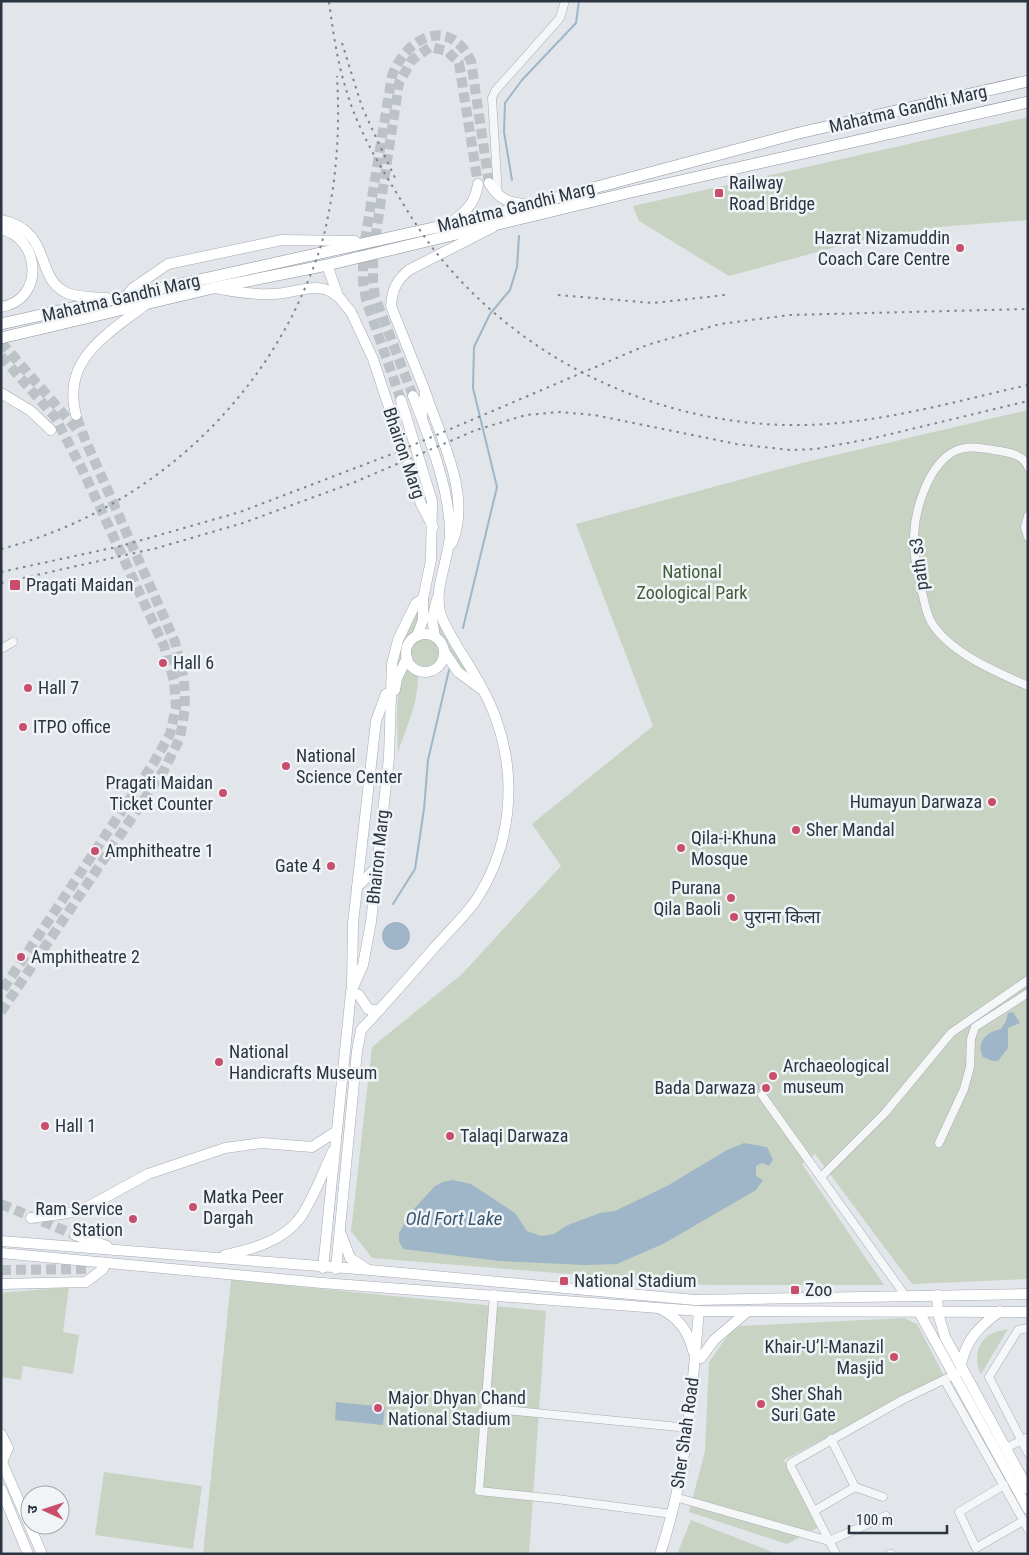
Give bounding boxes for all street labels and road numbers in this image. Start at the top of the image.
street label: Mahatma Gandhi Marg [827,80,989,137]
street label: Mahatma Gandhi Marg [435,177,597,236]
street label: Mahatma Gandhi Marg [40,269,202,326]
street label: Bhairon Marg [379,405,430,501]
street label: path s3 [905,537,932,592]
street label: Bhairon Marg [362,809,393,905]
street label: Sher Shah Road [666,1376,703,1490]

